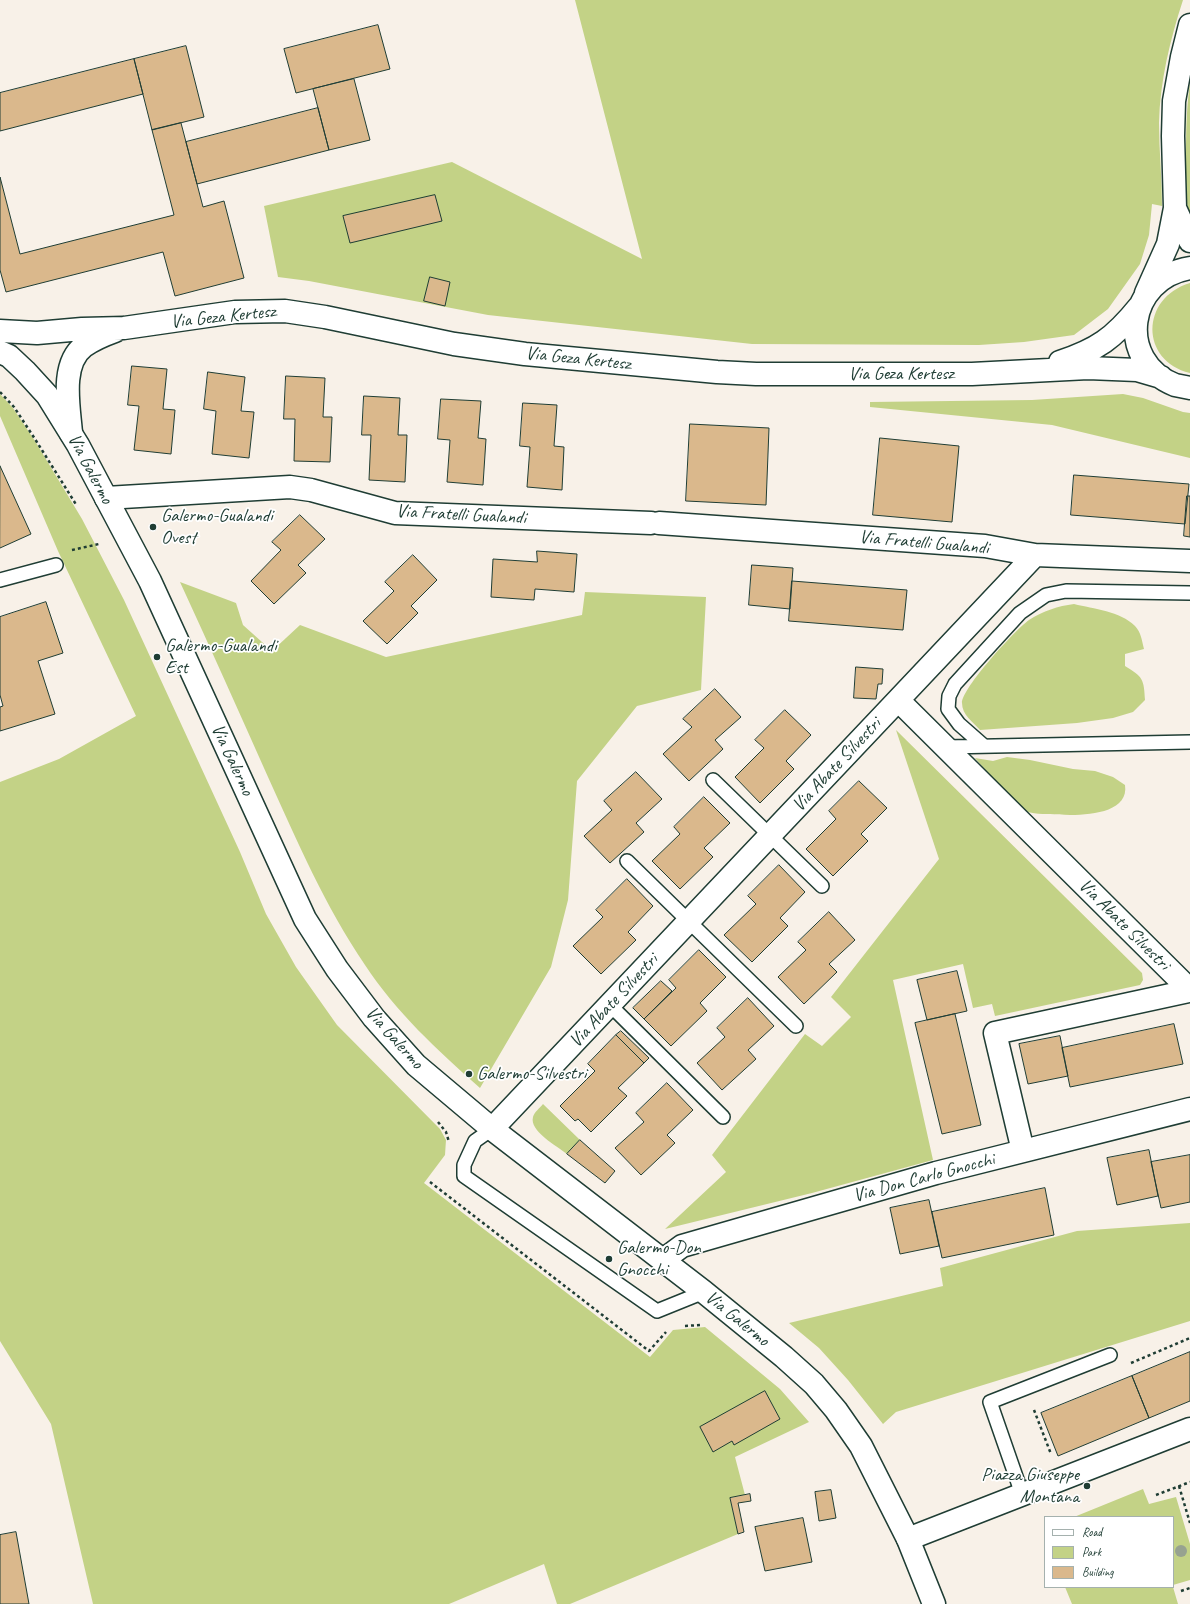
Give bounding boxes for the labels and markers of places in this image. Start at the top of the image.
place label: Galermo-Gualandi Ovest [161,505,273,549]
marker: Galermo-Gualandi Ovest [148,522,158,532]
place label: Galermo-Gualandi Est [165,635,277,679]
marker: Galermo-Gualandi Est [152,652,162,662]
place label: Galermo-Silvestri [477,1063,586,1085]
marker: Galermo-Silvestri [464,1069,474,1079]
place label: Galermo-Don Gnocchi [617,1237,701,1281]
marker: Galermo-Don Gnocchi [604,1254,614,1264]
place label: Piazza Giuseppe Montana [981,1464,1079,1508]
marker: Piazza Giuseppe Montana [1082,1481,1092,1491]

